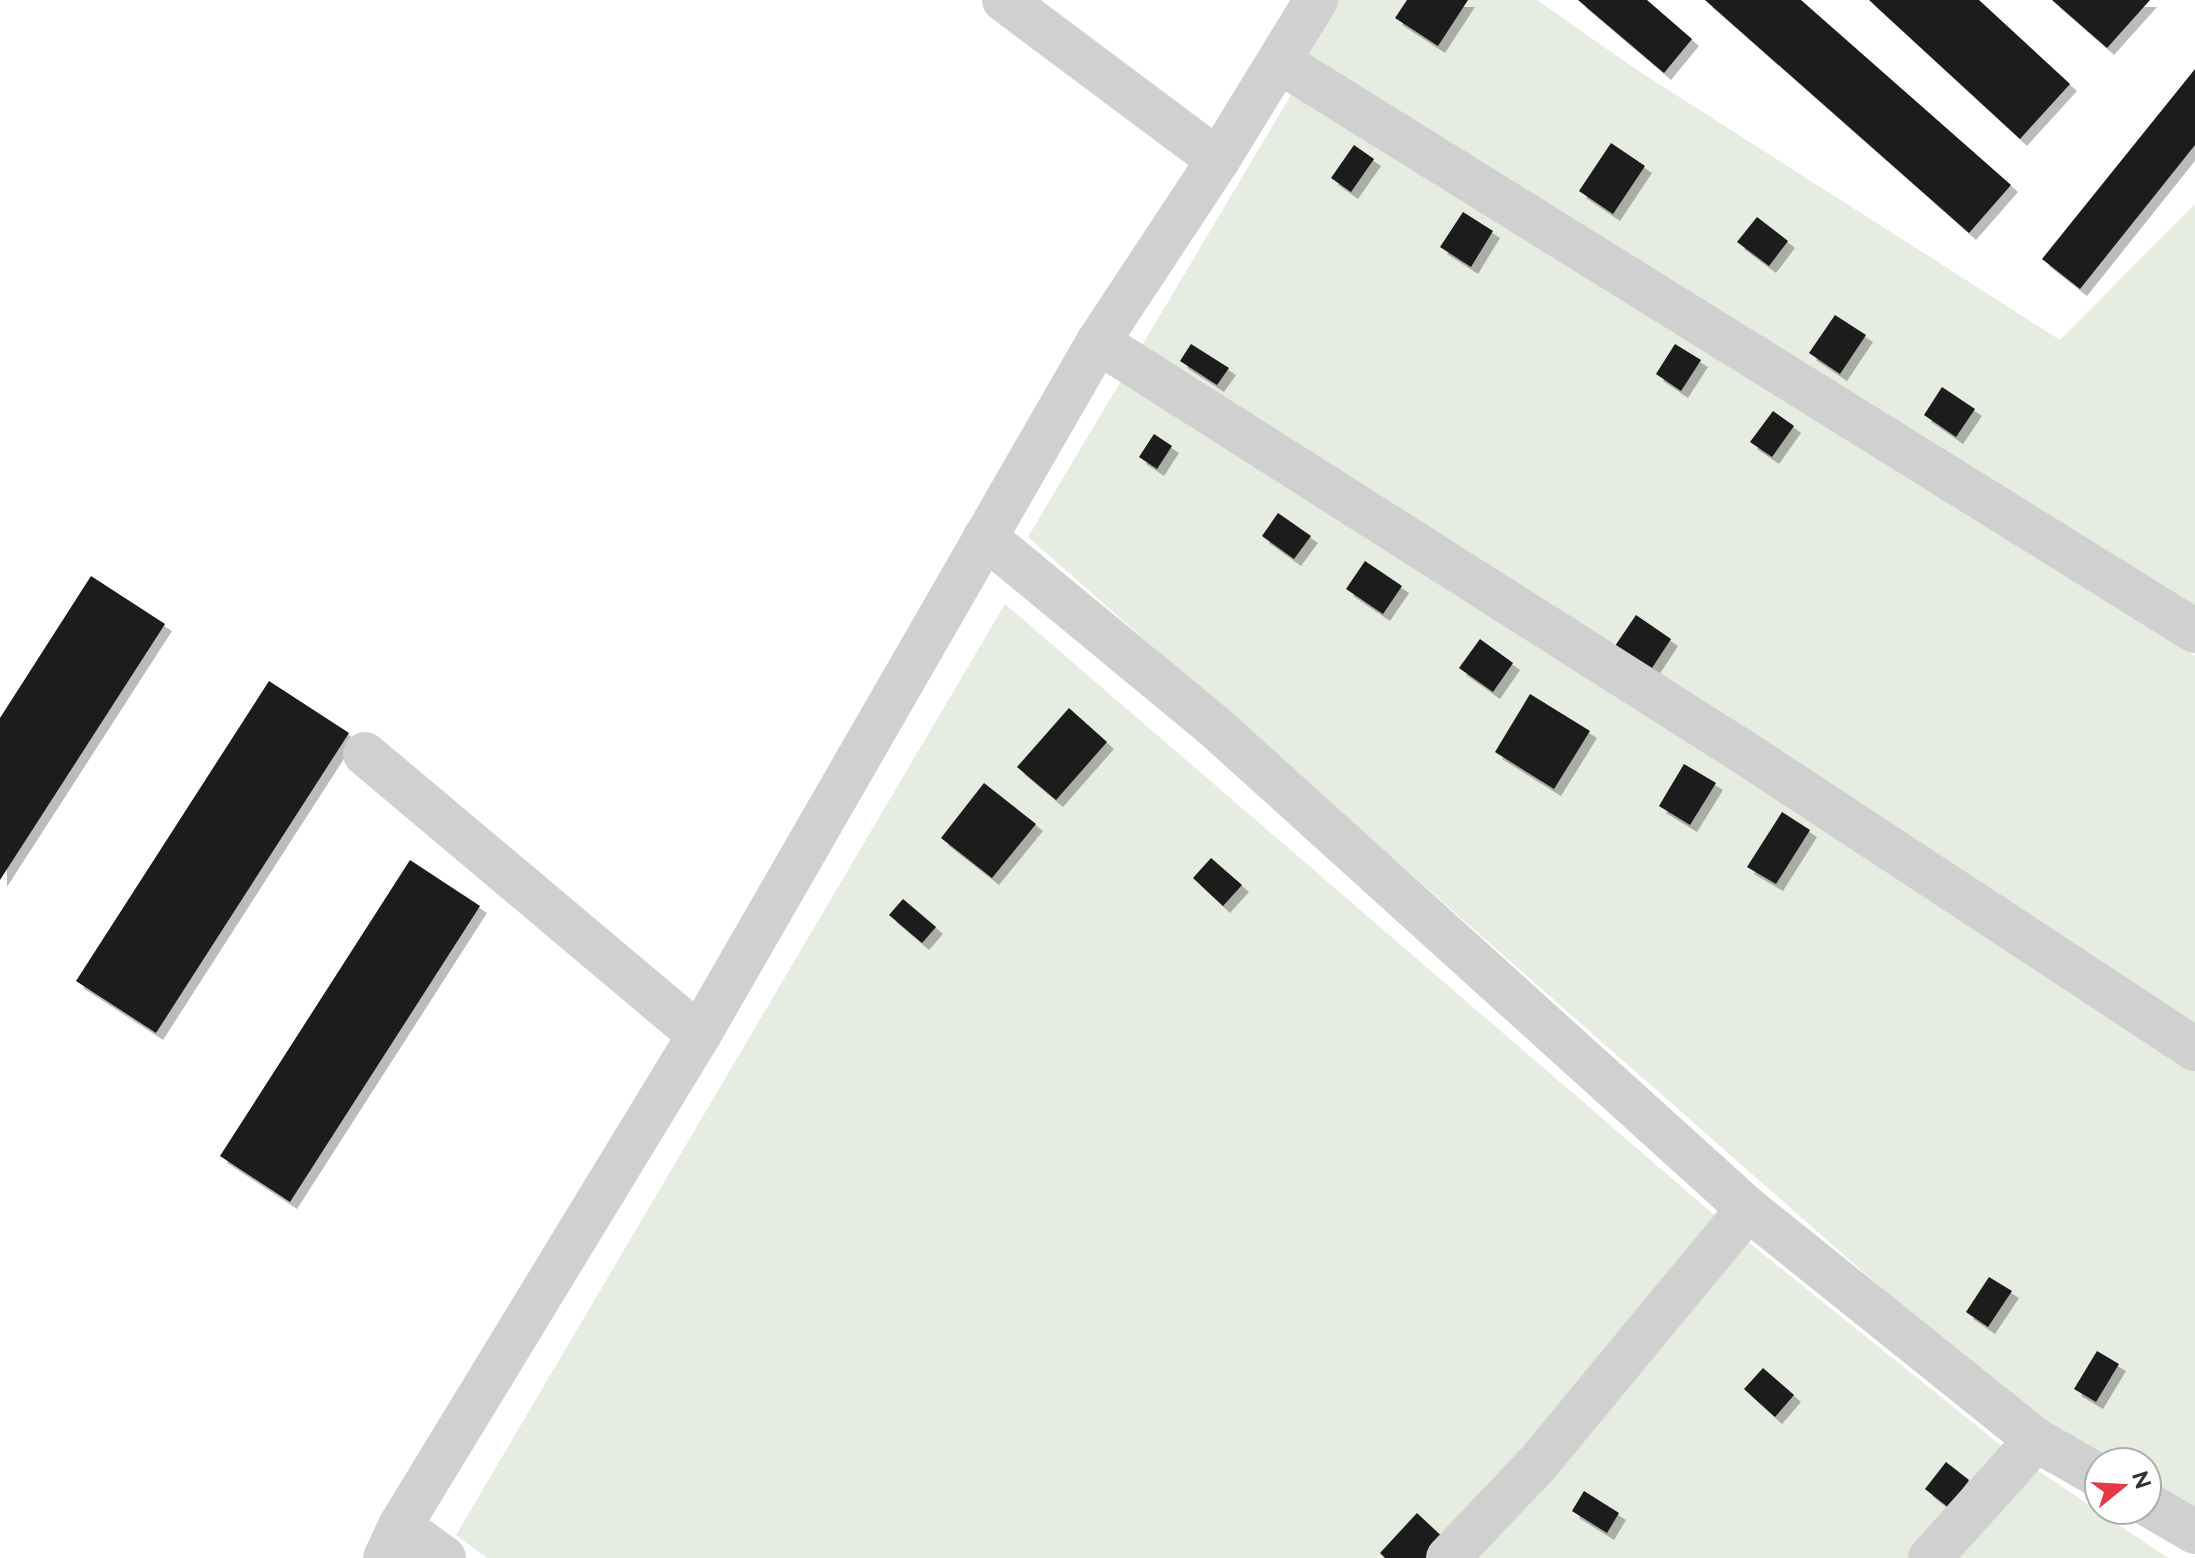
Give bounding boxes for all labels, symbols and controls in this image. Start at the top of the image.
north arrow [2083,1446,2163,1526]
text: N [2127,1468,2157,1492]

